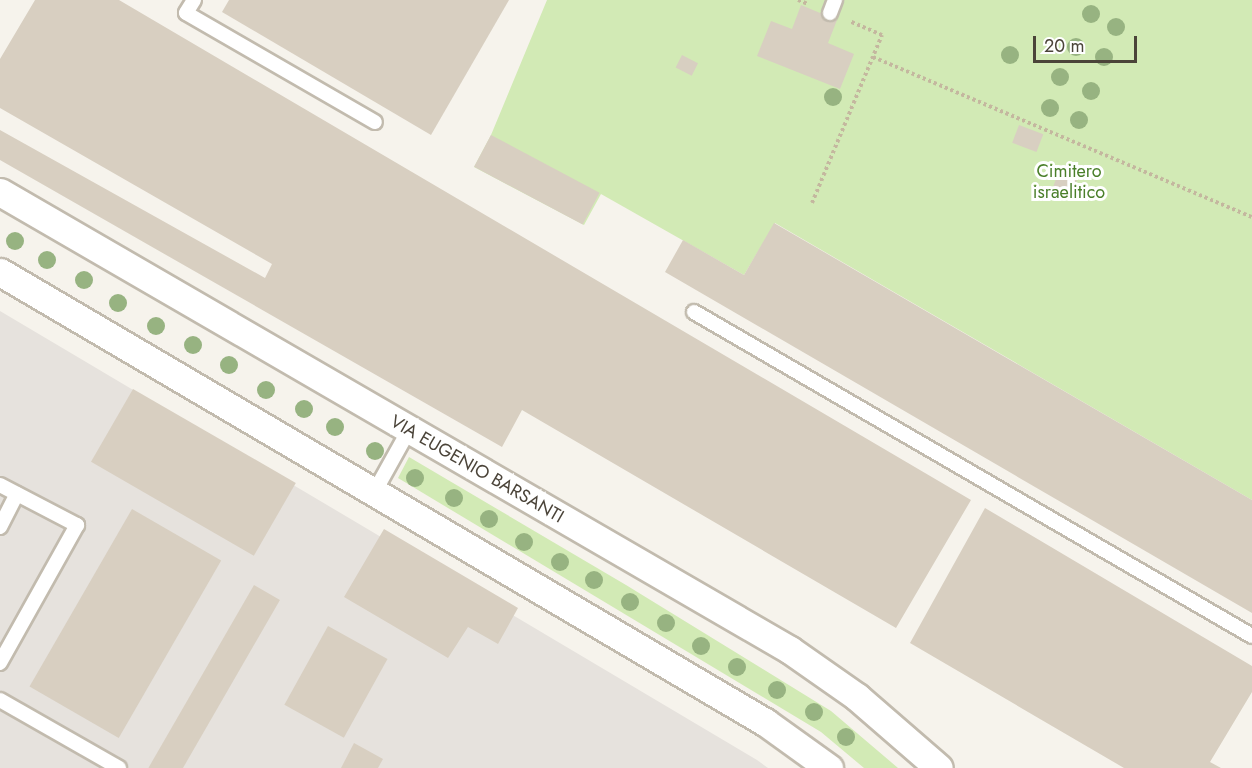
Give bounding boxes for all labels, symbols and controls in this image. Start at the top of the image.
scale bar [1036,24,1140,62]
text: 20 m [1044,33,1084,59]
park label: Cimitero israelitico [1033,161,1105,204]
street label: VIA EUGENIO BARSANTI [386,410,568,528]

